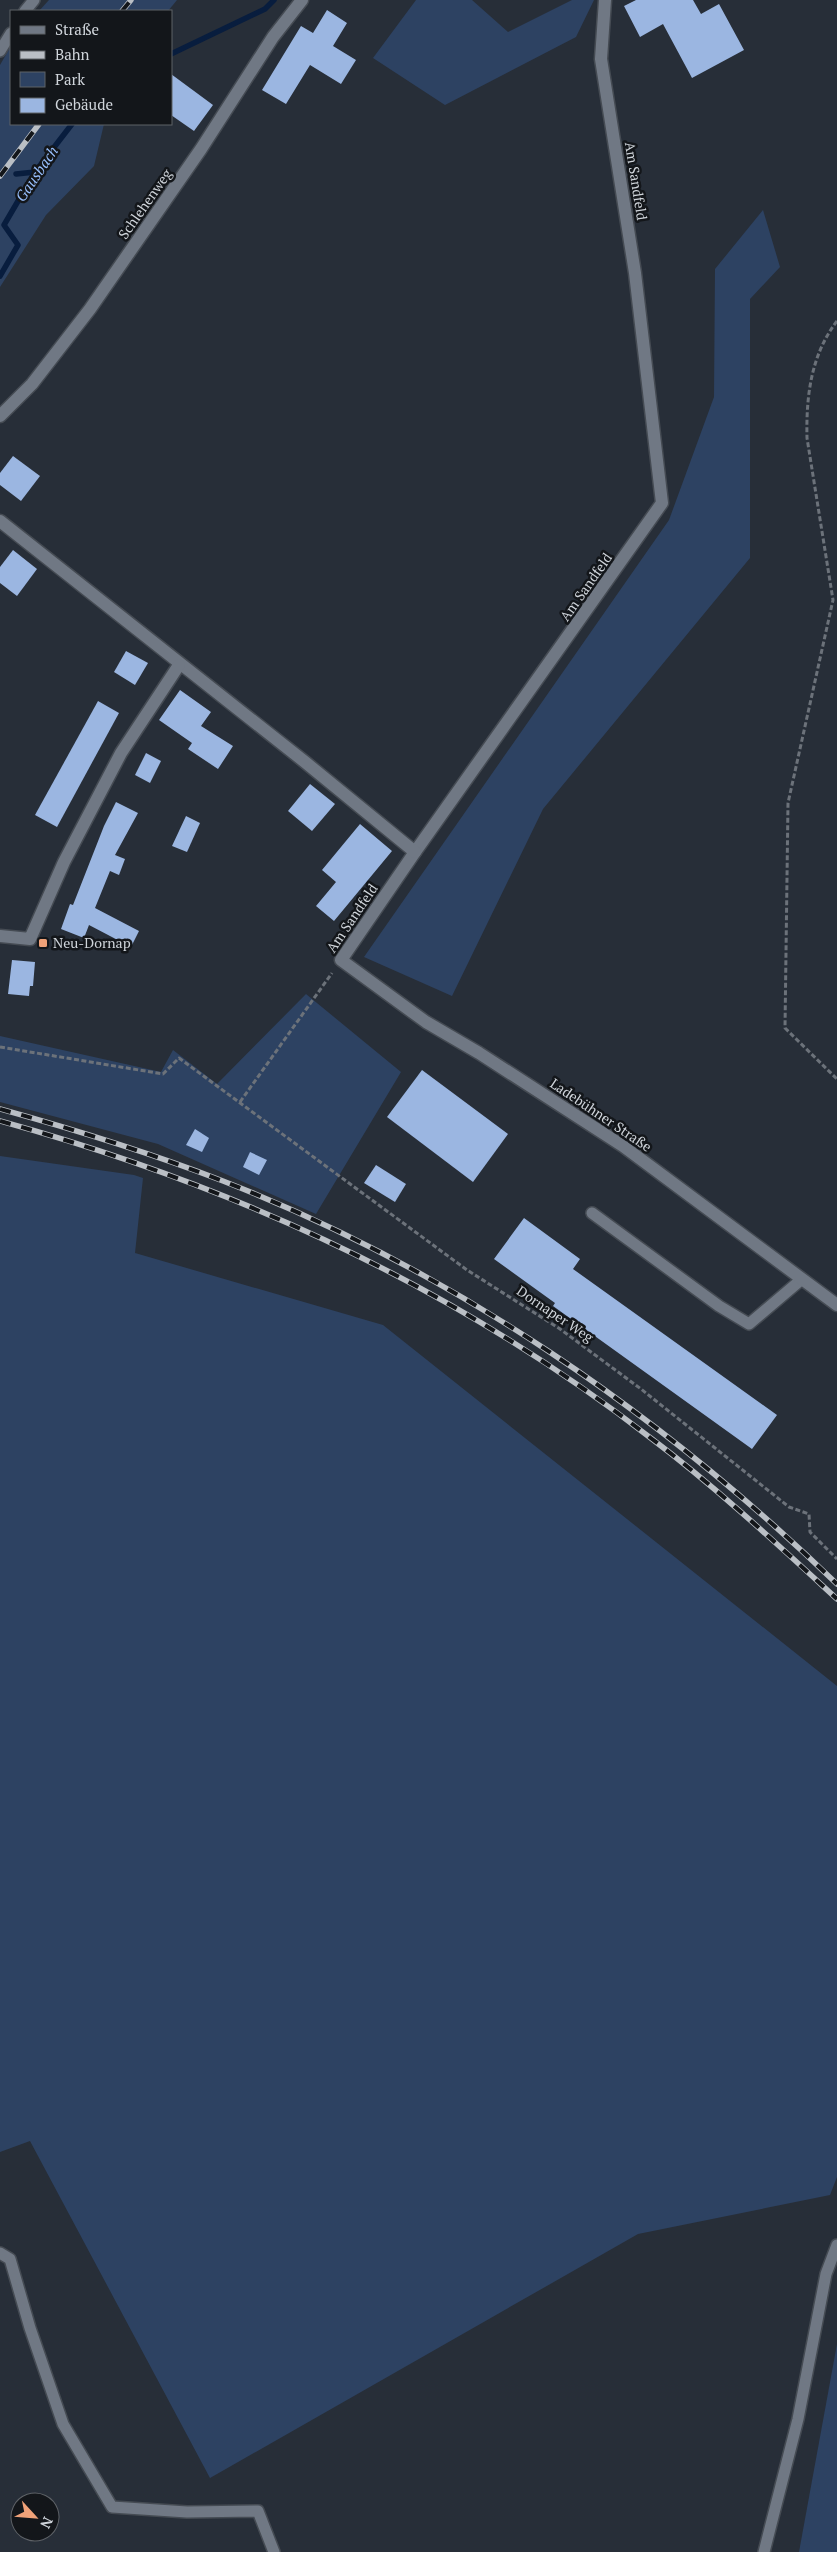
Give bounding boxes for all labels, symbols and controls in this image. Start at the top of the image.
legend [10,10,172,125]
text: Straße [55,19,99,39]
text: Bahn [55,44,90,64]
text: Park [55,69,85,89]
text: Gebäude [55,94,113,114]
street label: Am Sandfeld [621,140,652,222]
water label: Gausbach [10,142,62,205]
street label: Schlehenweg [113,164,176,243]
street label: Am Sandfeld [555,549,616,625]
street label: Am Sandfeld [322,879,382,956]
place label: Neu-Dornap [53,933,131,952]
marker: Neu-Dornap [37,937,49,949]
street label: Ladebühner Straße [547,1074,656,1156]
street label: Dornaper Weg [513,1281,598,1347]
north arrow [10,2492,60,2542]
text: N [36,2514,58,2532]

